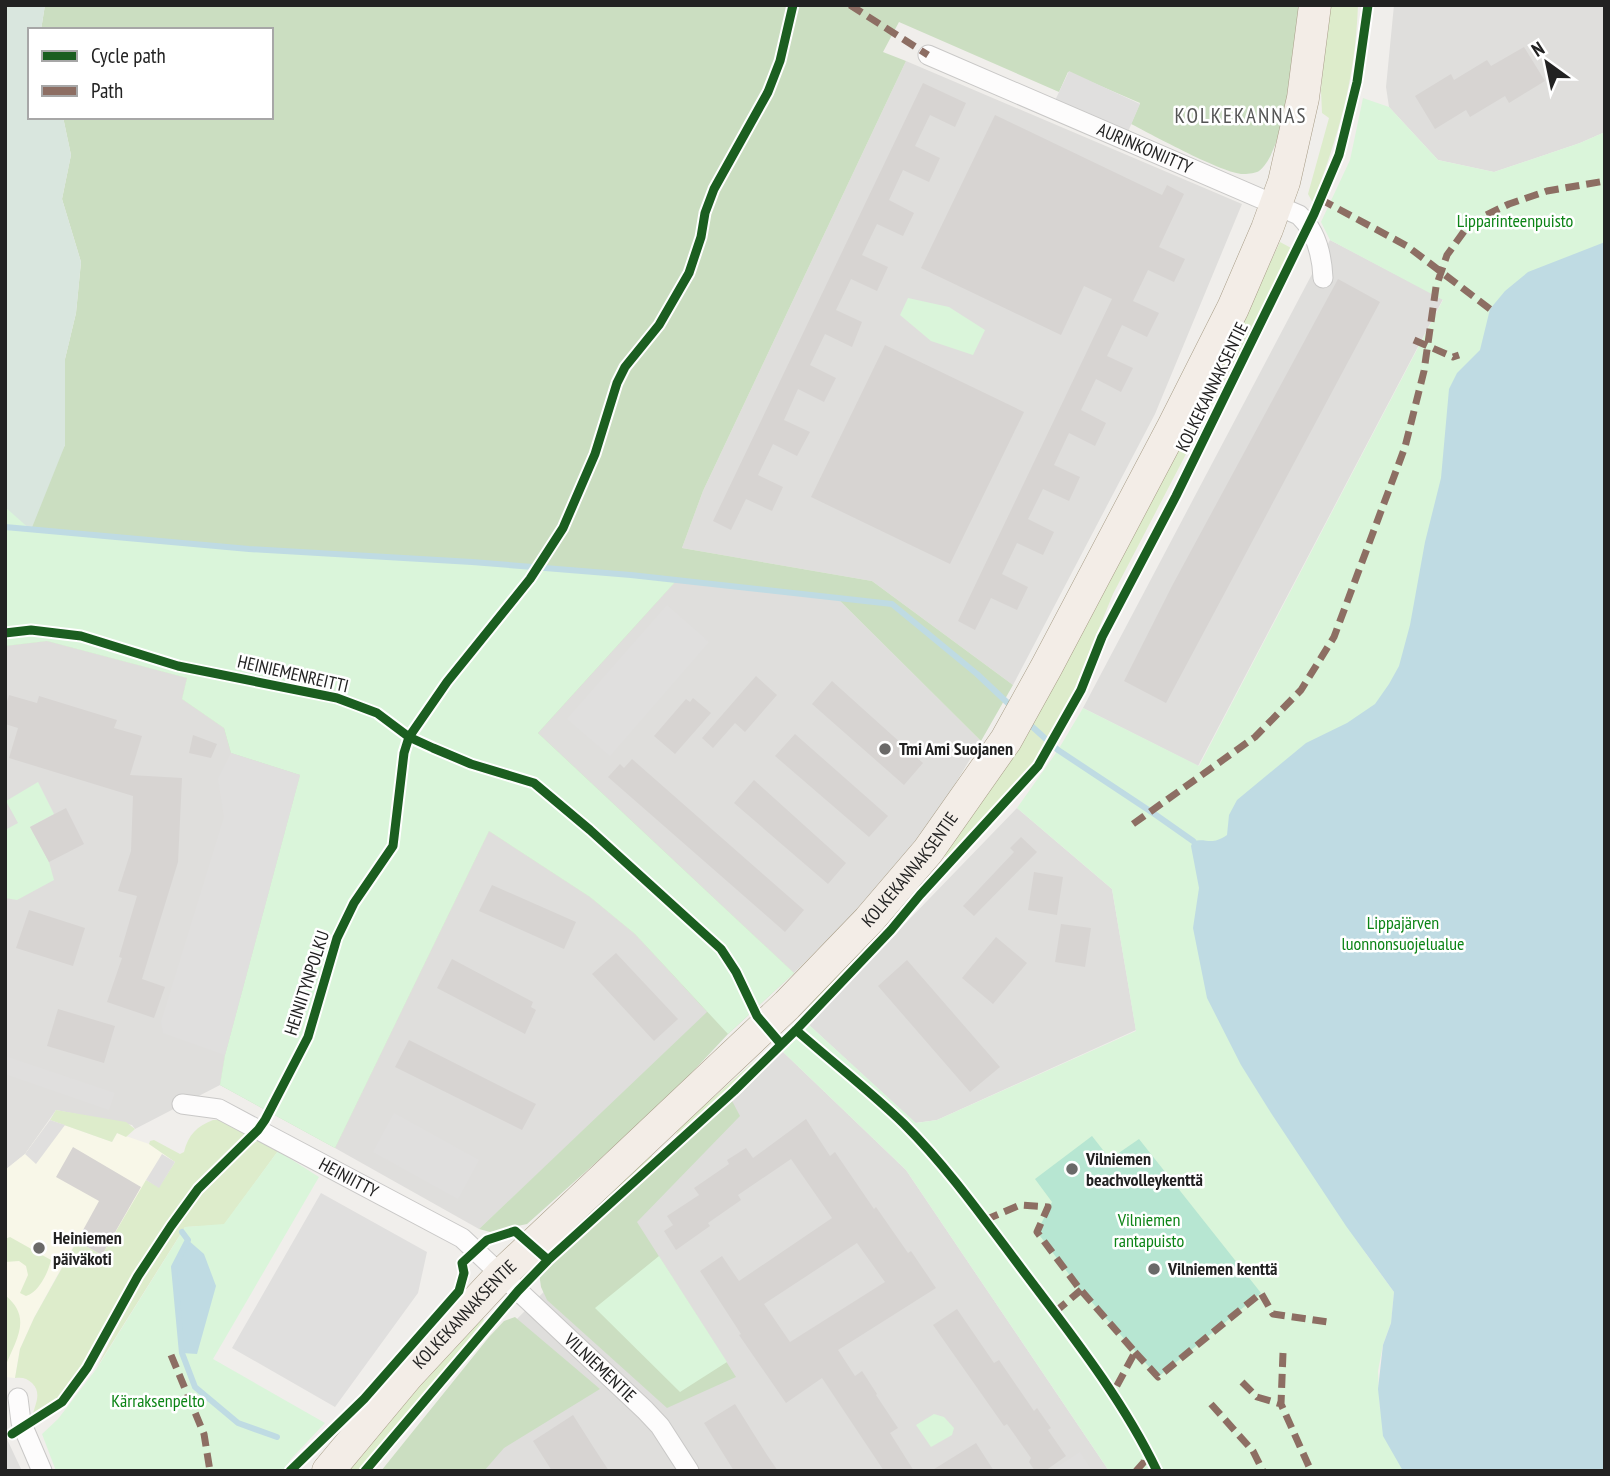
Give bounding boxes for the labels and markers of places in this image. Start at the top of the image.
place label: Tmi Ami Suojanen [899,737,1013,760]
marker: Tmi Ami Suojanen [877,741,893,757]
place label: Vilniemen beachvolleykenttä [1085,1147,1203,1191]
marker: Vilniemen beachvolleykenttä [1064,1161,1080,1177]
place label: Heiniemen päiväkoti [53,1226,122,1270]
marker: Heiniemen päiväkoti [31,1240,47,1256]
place label: Vilniemen kenttä [1167,1257,1278,1280]
marker: Vilniemen kenttä [1146,1261,1162,1277]

